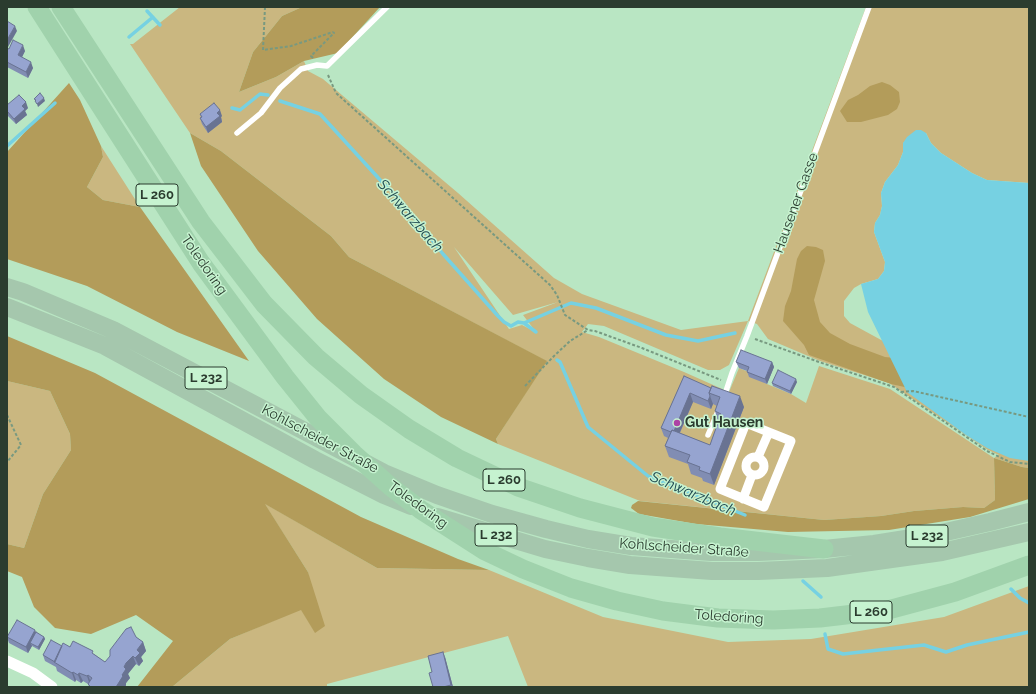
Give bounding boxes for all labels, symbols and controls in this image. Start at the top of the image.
street label: Hausener Gasse [770,151,822,255]
water label: Schwarzbach [373,176,447,256]
road number: L 260 [136,184,178,206]
street label: Toledoring [177,232,231,298]
road number: L 232 [185,367,227,389]
street label: Kohlscheider Straße [259,401,381,477]
place label: Gut Hausen [685,415,763,431]
marker: Gut Hausen [672,418,682,428]
water label: Schwarzbach [647,468,739,520]
road number: L 260 [483,469,525,491]
street label: Toledoring [385,478,451,532]
road number: L 232 [475,524,517,546]
road number: L 232 [906,525,948,547]
street label: Kohlscheider Straße [619,535,749,561]
road number: L 260 [850,601,892,623]
street label: Toledoring [694,606,764,628]

